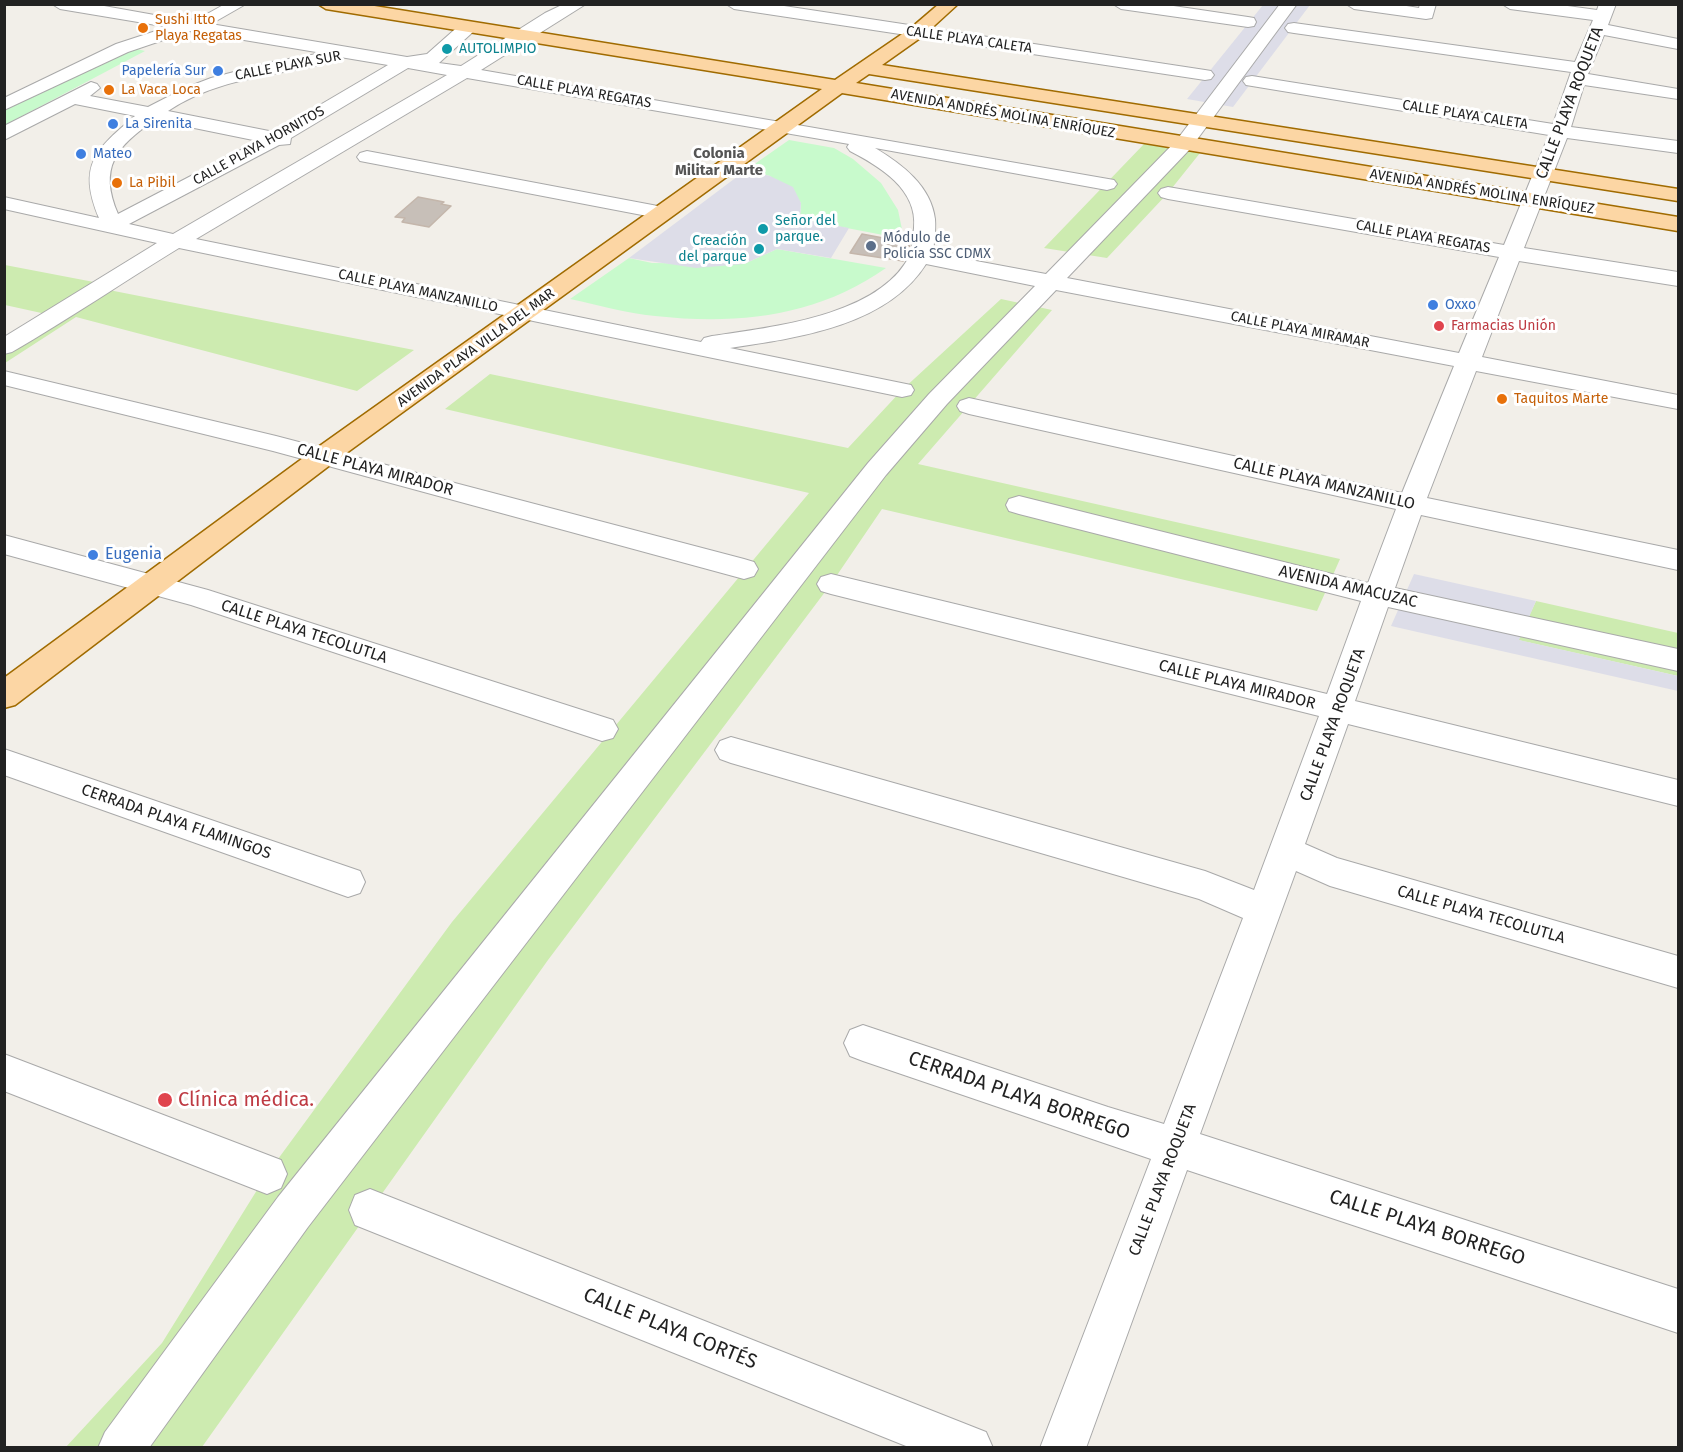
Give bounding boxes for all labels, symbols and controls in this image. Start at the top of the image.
place label: Sushi Itto Playa Regatas [155,12,242,44]
marker: Sushi Itto Playa Regatas [136,21,150,35]
street label: CALLE PLAYA CALETA [905,23,1033,57]
street label: CALLE PLAYA ROQUETA [1532,24,1608,182]
place label: AUTOLIMPIO [459,41,537,57]
marker: AUTOLIMPIO [440,42,454,56]
street label: CALLE PLAYA SUR [234,47,342,85]
place label: Papelería Sur [122,63,206,79]
marker: Papelería Sur [211,64,225,78]
street label: CALLE PLAYA REGATAS [515,72,653,112]
place label: La Vaca Loca [121,82,201,98]
marker: La Vaca Loca [102,83,116,97]
street label: AVENIDA ANDRÉS MOLINA ENRÍQUEZ [890,86,1116,142]
street label: CALLE PLAYA CALETA [1401,97,1529,133]
street label: CALLE PLAYA HORNITOS [190,103,328,189]
place label: La Sirenita [125,116,192,132]
marker: La Sirenita [106,117,120,131]
district label: Colonia Militar Marte [675,145,763,180]
place label: Mateo [93,146,132,162]
marker: Mateo [74,147,88,161]
street label: AVENIDA ANDRÉS MOLINA ENRÍQUEZ [1368,166,1596,218]
place label: La Pibil [129,175,176,191]
marker: La Pibil [110,176,124,190]
place label: Señor del parque. [775,213,836,246]
street label: CALLE PLAYA REGATAS [1354,217,1492,257]
marker: Señor del parque. [756,222,770,236]
place label: Módulo de Policía SSC CDMX [883,230,991,262]
place label: Creación del parque [678,233,747,266]
marker: Módulo de Policía SSC CDMX [864,239,878,253]
marker: Creación del parque [752,242,766,256]
street label: CALLE PLAYA MANZANILLO [337,266,499,316]
street label: AVENIDA PLAYA VILLA DEL MAR [394,285,558,411]
place label: Oxxo [1445,297,1476,313]
marker: Oxxo [1426,298,1440,312]
street label: CALLE PLAYA MIRAMAR [1229,308,1371,352]
place label: Farmacias Unión [1451,318,1556,334]
marker: Farmacias Unión [1432,319,1446,333]
place label: Taquitos Marte [1514,391,1608,407]
marker: Taquitos Marte [1495,392,1509,406]
street label: CALLE PLAYA MIRADOR [295,440,455,500]
street label: CALLE PLAYA MANZANILLO [1231,454,1417,514]
place label: Eugenia [105,545,162,565]
marker: Eugenia [86,548,100,562]
street label: AVENIDA AMACUZAC [1277,562,1419,612]
street label: CALLE PLAYA TECOLUTLA [218,596,390,668]
street label: CALLE PLAYA ROQUETA [1296,646,1370,804]
street label: CALLE PLAYA MIRADOR [1157,656,1317,714]
street label: CERRADA PLAYA FLAMINGOS [78,780,274,864]
street label: CALLE PLAYA TECOLUTLA [1395,882,1567,948]
street label: CERRADA PLAYA BORREGO [905,1047,1133,1145]
place label: Clínica médica. [178,1088,314,1112]
marker: Clínica médica. [156,1091,174,1109]
street label: CALLE PLAYA ROQUETA [1125,1101,1201,1259]
street label: CALLE PLAYA BORREGO [1326,1185,1528,1271]
street label: CALLE PLAYA CORTÉS [580,1283,760,1375]

